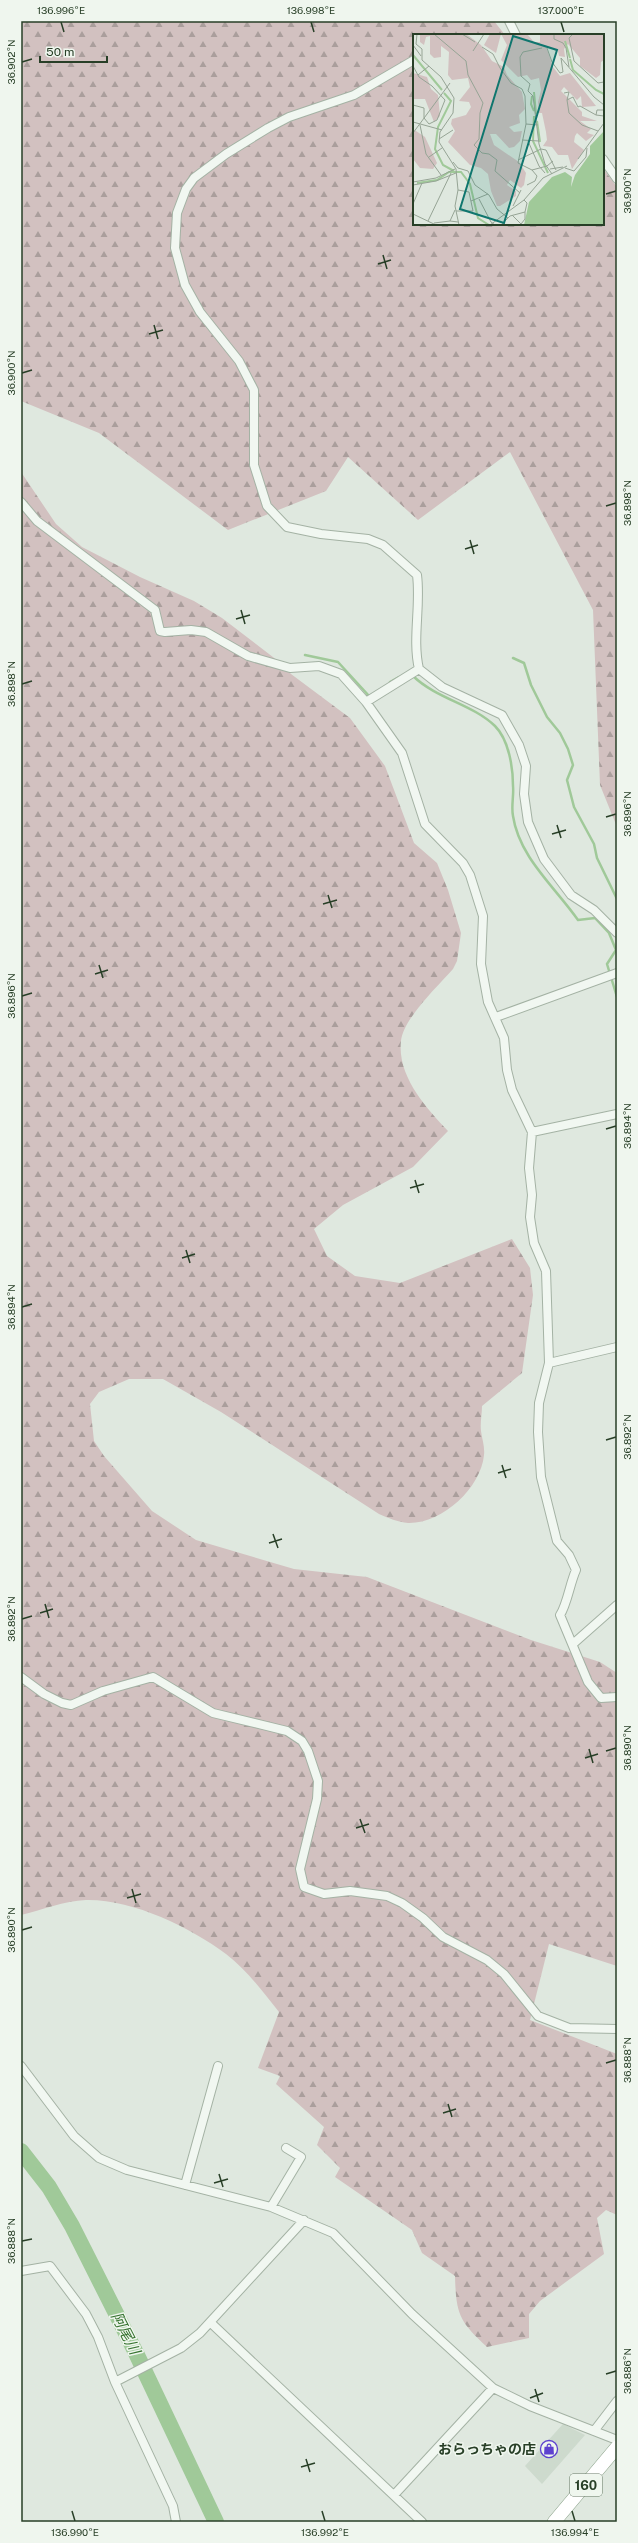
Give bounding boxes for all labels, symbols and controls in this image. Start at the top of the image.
text: 136.996°E [37,4,85,16]
text: 136.998°E [287,4,335,16]
text: 137.000°E [538,4,584,16]
inset map [413,34,604,225]
scale bar [40,38,107,64]
text: 36.902°N [5,39,17,85]
text: 50 m [46,45,74,59]
text: 36.900°N [621,168,633,214]
text: 36.900°N [5,350,17,396]
text: 36.898°N [621,480,633,526]
text: 36.898°N [5,661,17,707]
text: 36.896°N [621,791,633,837]
text: 36.896°N [5,973,17,1019]
text: 36.894°N [621,1103,633,1149]
text: 36.894°N [5,1284,17,1330]
text: 36.892°N [621,1414,633,1460]
text: 36.892°N [5,1596,17,1642]
text: 36.890°N [621,1725,633,1771]
text: 36.890°N [5,1907,17,1953]
text: 36.888°N [621,2037,633,2083]
text: 36.888°N [5,2218,17,2264]
water label: 阿尾川 [108,2309,145,2359]
text: 36.886°N [621,2348,633,2394]
shop icon: おらっちゃの店 [539,2439,559,2459]
place label: おらっちゃの店 [438,2441,536,2457]
road number: 160 [570,2474,602,2496]
text: 136.990°E [51,2526,99,2538]
text: 136.992°E [301,2526,349,2538]
text: 136.994°E [551,2526,599,2538]

